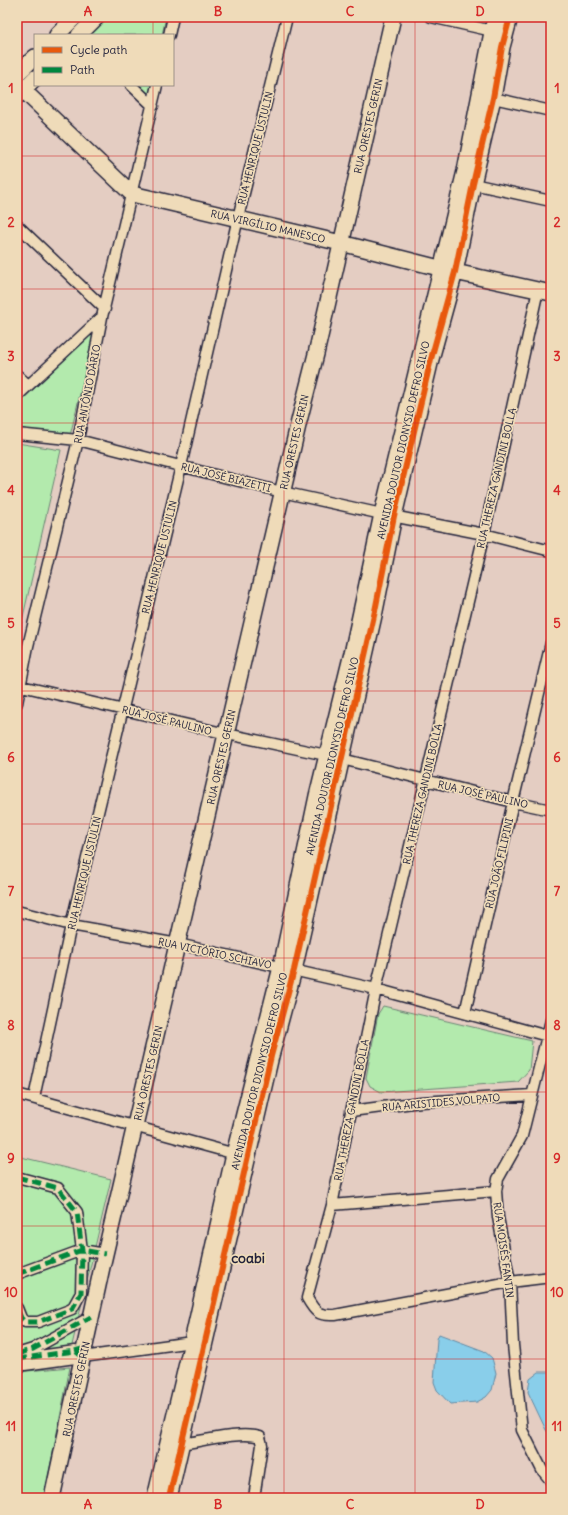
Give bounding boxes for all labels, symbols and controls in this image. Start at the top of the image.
text: A [84,3,93,20]
text: B [214,3,223,20]
text: C [346,3,355,20]
text: D [475,3,485,20]
legend [34,34,174,86]
text: Cycle path [70,42,127,57]
text: Path [70,62,95,77]
street label: RUA ORESTES GERIN [351,77,386,175]
text: 1 [8,80,14,97]
text: 1 [554,80,560,97]
street label: RUA HENRIQUE USTULIN [235,90,276,206]
street label: RUA VIRGÍLIO MANESCO [209,207,327,246]
text: 2 [7,214,15,231]
text: 2 [553,214,561,231]
street label: AVENIDA DOUTOR DIONYSIO DEFRO SILVO [374,339,433,541]
street label: RUA ANTÔNIO DÁRIO [71,343,104,445]
text: 3 [7,348,15,365]
text: 3 [553,348,561,365]
street label: RUA ORESTES GERIN [277,393,312,491]
street label: RUA THEREZA GANDINI BOLLA [474,406,519,550]
street label: RUA JOSÉ BIAZETTI [179,460,272,495]
text: 4 [7,482,15,499]
text: 4 [553,482,561,499]
street label: RUA HENRIQUE USTULIN [139,499,180,615]
text: 5 [7,615,15,632]
text: 5 [553,615,561,632]
street label: AVENIDA DOUTOR DIONYSIO DEFRO SILVO [303,655,362,857]
street label: RUA JOSÉ PAULINO [121,703,213,738]
street label: RUA ORESTES GERIN [204,708,239,806]
street label: RUA THEREZA GANDINI BOLLA [400,722,445,866]
text: 6 [7,749,15,766]
text: 6 [553,749,561,766]
street label: RUA JOSÉ PAULINO [437,778,530,811]
street label: RUA HENRIQUE USTULIN [65,815,104,931]
street label: RUA JOÃO FILIPINI [483,816,516,910]
text: 7 [8,883,15,900]
text: 7 [554,883,561,900]
street label: RUA VICTÓRIO SCHIAVO [157,935,273,972]
street label: AVENIDA DOUTOR DIONYSIO DEFRO SILVO [229,971,290,1171]
text: 8 [7,1017,15,1034]
text: 8 [553,1017,561,1034]
street label: RUA ORESTES GERIN [131,1024,166,1122]
street label: RUA THEREZA GANDINI BOLLA [331,1038,372,1182]
street label: RUA ARISTIDES VOLPATO [381,1091,501,1114]
text: 9 [7,1150,15,1167]
text: 9 [553,1150,561,1167]
street label: RUA MOISÉS FANTIN [490,1201,517,1299]
district label: coabi [231,1249,265,1267]
text: 10 [4,1284,18,1301]
text: 10 [550,1284,564,1301]
street label: RUA ORESTES GERIN [60,1340,93,1438]
text: 11 [6,1418,16,1435]
text: 11 [552,1418,562,1435]
text: A [84,1496,93,1513]
text: B [214,1496,223,1513]
text: C [346,1496,355,1513]
text: D [475,1496,485,1513]

